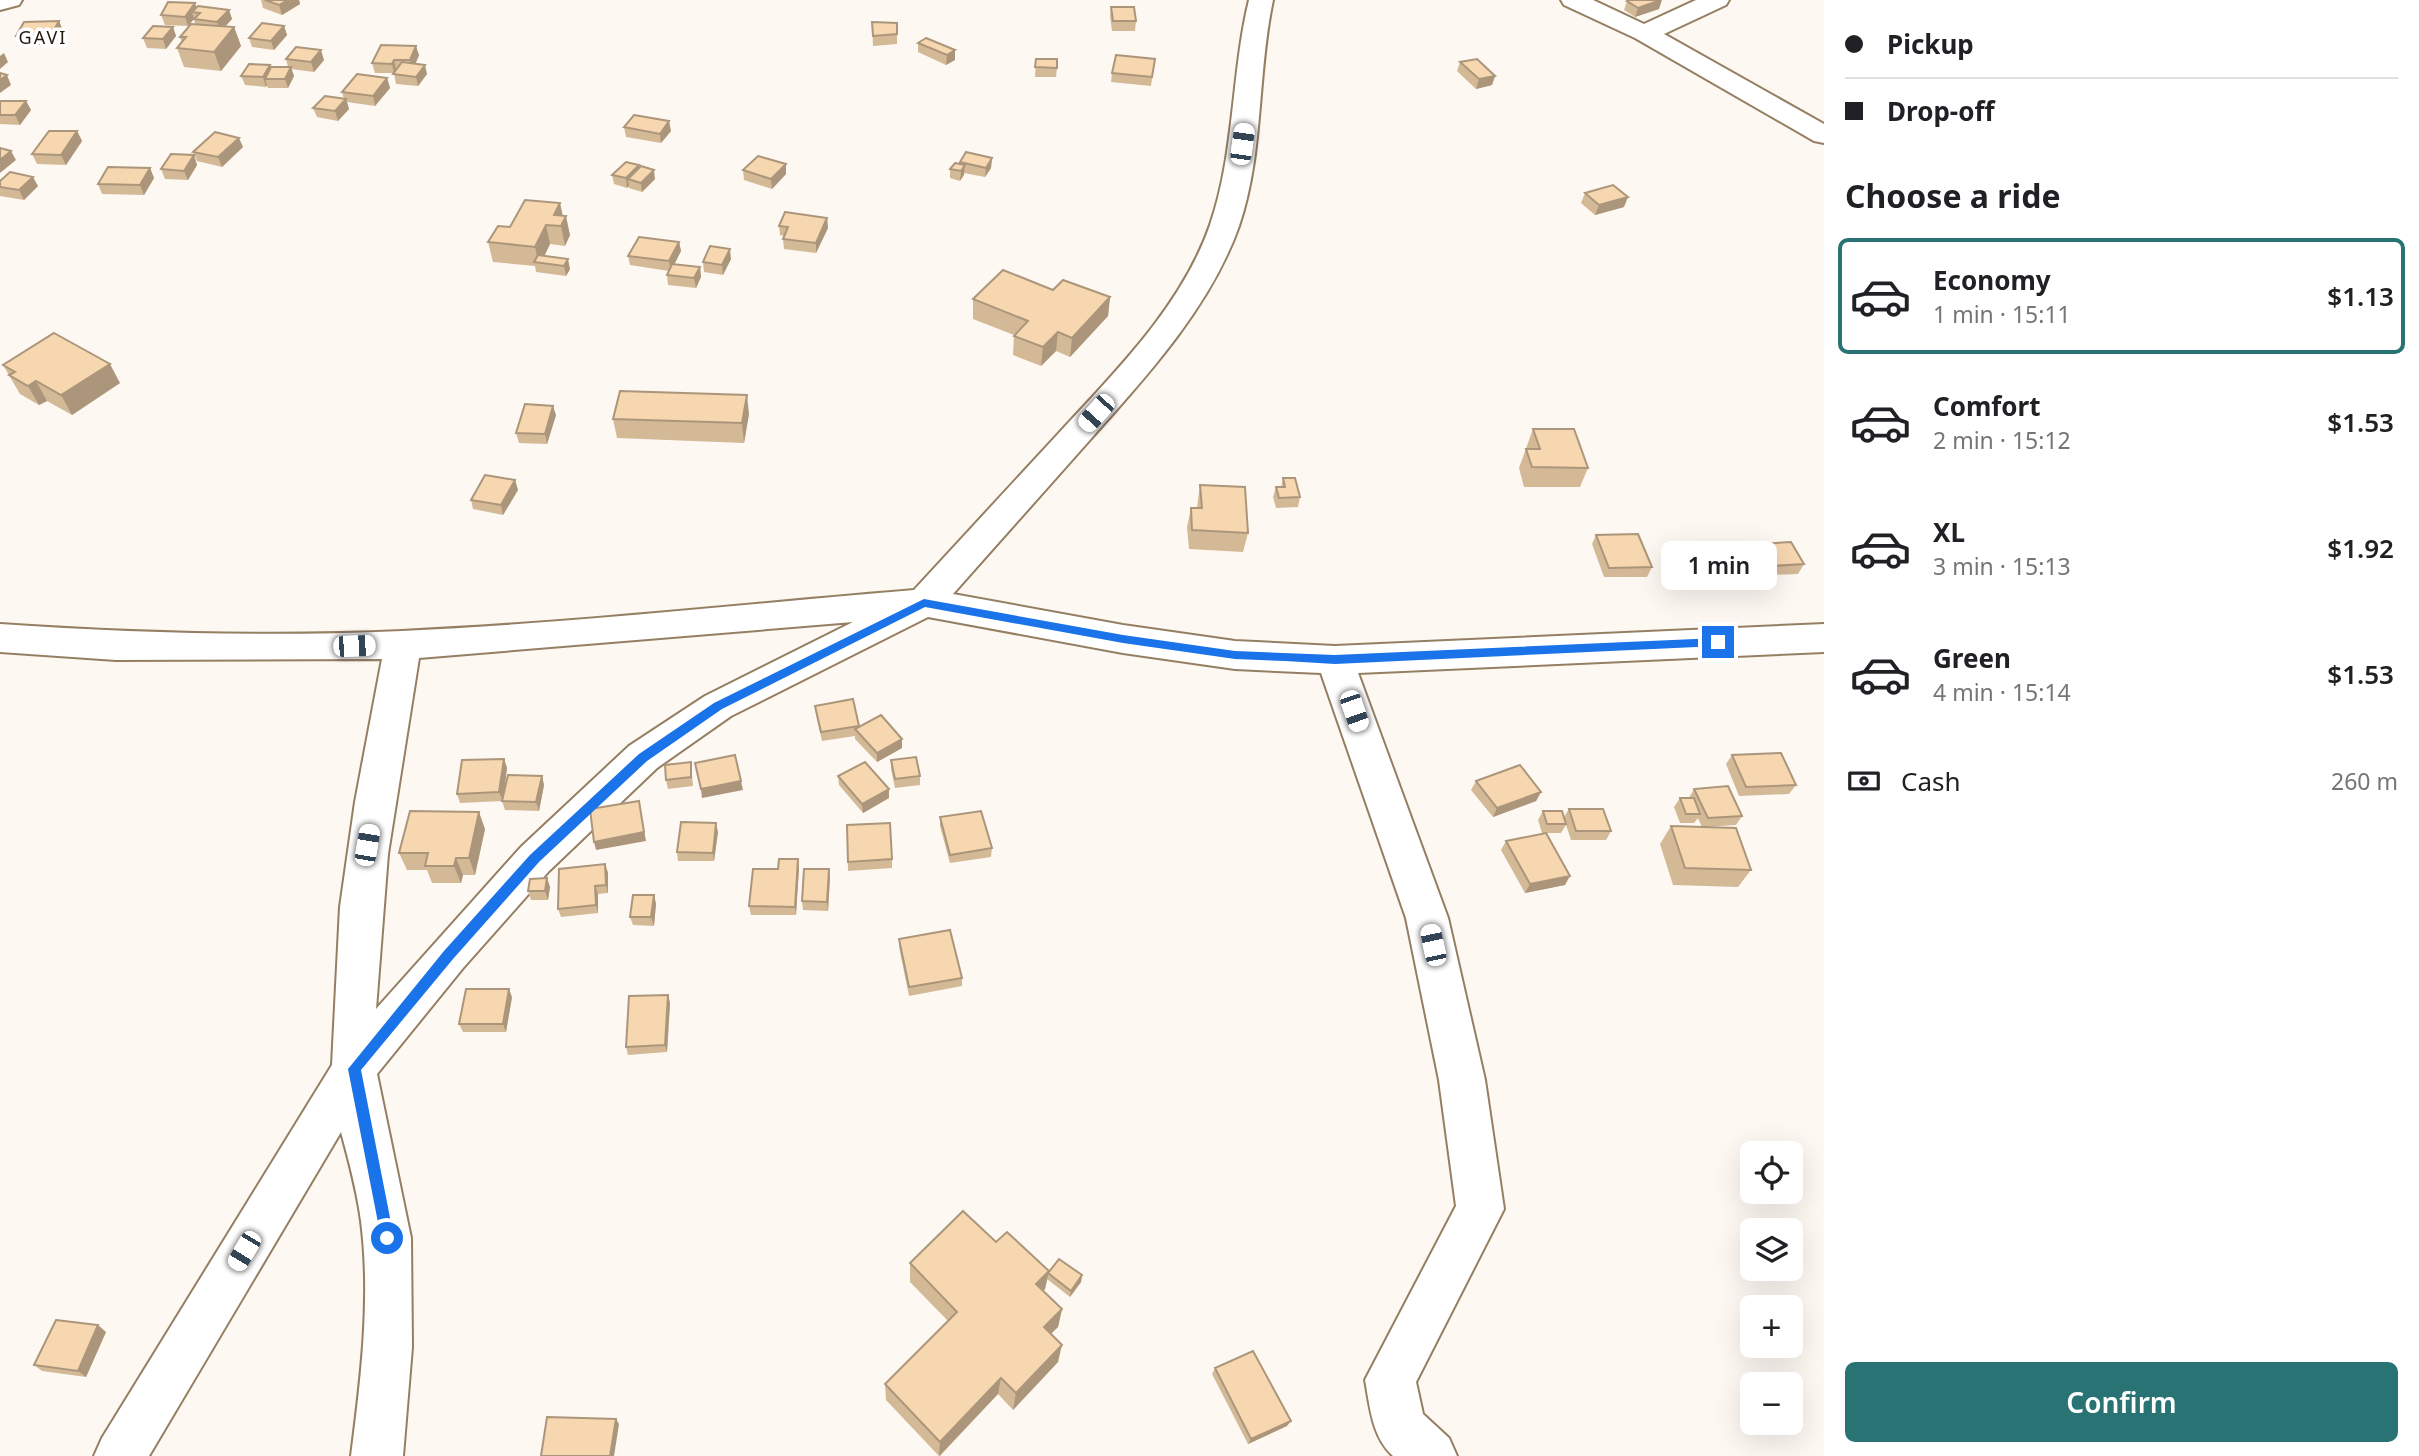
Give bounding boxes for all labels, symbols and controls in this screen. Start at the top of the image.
district label: GAVI [19,25,67,49]
text: Pickup [1887,26,1974,62]
text: Drop-off [1887,93,1994,129]
car [1229,122,1256,166]
text: Choose a ride [1845,174,2061,217]
text: Economy [1933,262,2051,298]
icon: car [1849,265,1912,328]
text: $1.13 [2327,278,2394,314]
text: 1 min · 15:11 [1933,298,2071,330]
text: Comfort [1933,388,2041,424]
car [1075,390,1118,436]
icon: car [1849,391,1912,454]
text: $1.53 [2327,404,2394,440]
text: 2 min · 15:12 [1933,424,2071,456]
text: XL [1933,514,1965,550]
icon: car [1849,517,1912,580]
text: $1.92 [2327,530,2394,566]
callout: 1 min [1660,540,1776,590]
text: 1 min [1688,549,1750,581]
text: 3 min · 15:13 [1933,550,2071,582]
route end [1702,626,1734,658]
car [333,635,376,657]
text: Green [1933,640,2011,676]
icon: car [1849,643,1912,706]
text: $1.53 [2327,656,2394,692]
text: 4 min · 15:14 [1933,676,2071,708]
car [1338,688,1371,734]
icon: cash [1845,762,1883,800]
text: Cash [1901,763,1961,799]
text: 260 m [2331,765,2398,797]
car [354,822,381,868]
car [1419,922,1448,968]
map controls [1740,1141,1803,1435]
button: locate [1740,1141,1803,1204]
button: layers [1740,1218,1803,1281]
route start [371,1222,403,1254]
car [225,1228,264,1274]
button: + [1740,1295,1803,1358]
button: Confirm [1845,1362,2398,1442]
button: − [1740,1372,1803,1435]

